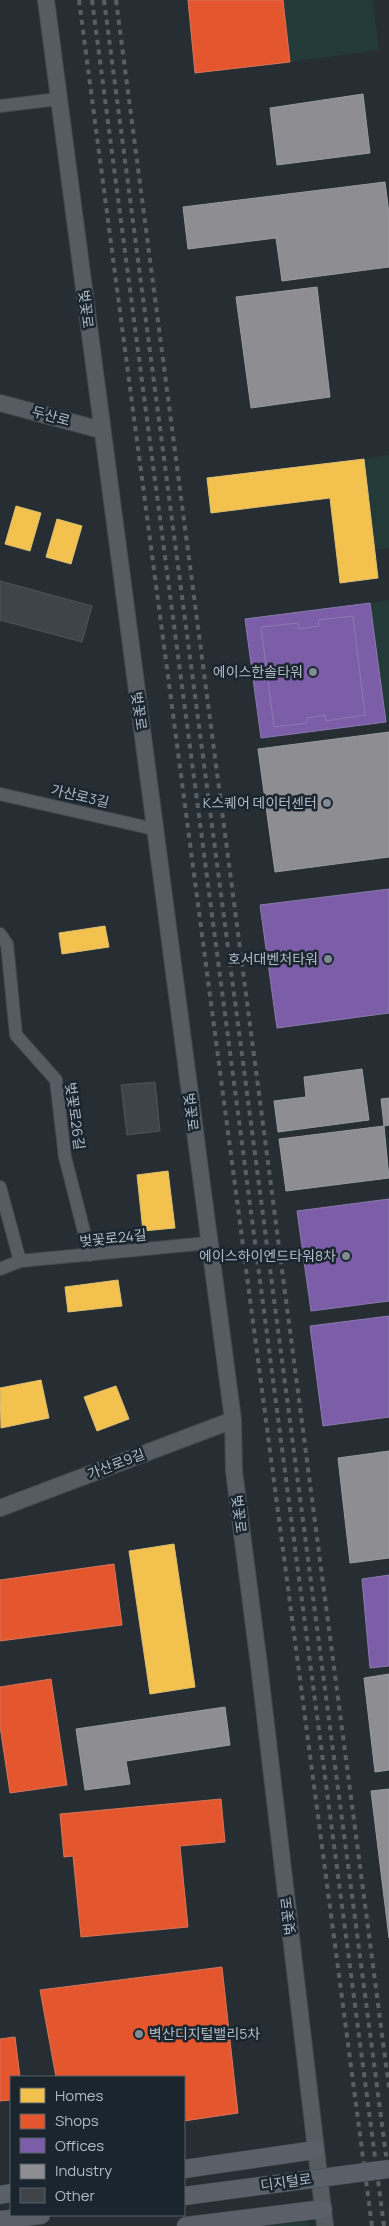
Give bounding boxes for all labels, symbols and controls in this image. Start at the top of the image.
street label: 벚꽃로 [75,289,98,329]
street label: 두산로 [30,401,72,430]
place label: 에이스한솔타워 [213,662,303,681]
marker: 에이스한솔타워 [307,666,319,678]
street label: 벚꽃로 [127,690,152,732]
street label: 가산로3길 [49,780,111,811]
place label: K스퀘어 데이터센터 [203,793,317,812]
marker: K스퀘어 데이터센터 [321,797,333,809]
place label: 호서대벤처타워 [228,949,318,968]
marker: 호서대벤처타워 [322,953,334,965]
street label: 벚꽃로26길 [61,1081,90,1151]
street label: 벚꽃로 [180,1092,203,1132]
street label: 벚꽃로24길 [78,1225,147,1250]
place label: 에이스하이엔드타워8차 [199,1246,336,1265]
marker: 에이스하이엔드타워8차 [340,1250,352,1262]
street label: 가산로9길 [84,1444,147,1483]
street label: 벚꽃로 [228,1494,251,1534]
street label: 벚꽃로 [276,1896,299,1936]
place label: 벽산디지털밸리5차 [149,2024,260,2043]
marker: 벽산디지털밸리5차 [133,2028,145,2040]
legend [10,2076,185,2216]
text: Homes [55,2085,104,2106]
text: Shops [55,2110,99,2131]
text: Offices [55,2135,104,2156]
text: Industry [55,2160,112,2181]
street label: 디지털로 [259,2168,313,2194]
text: Other [55,2185,96,2206]

